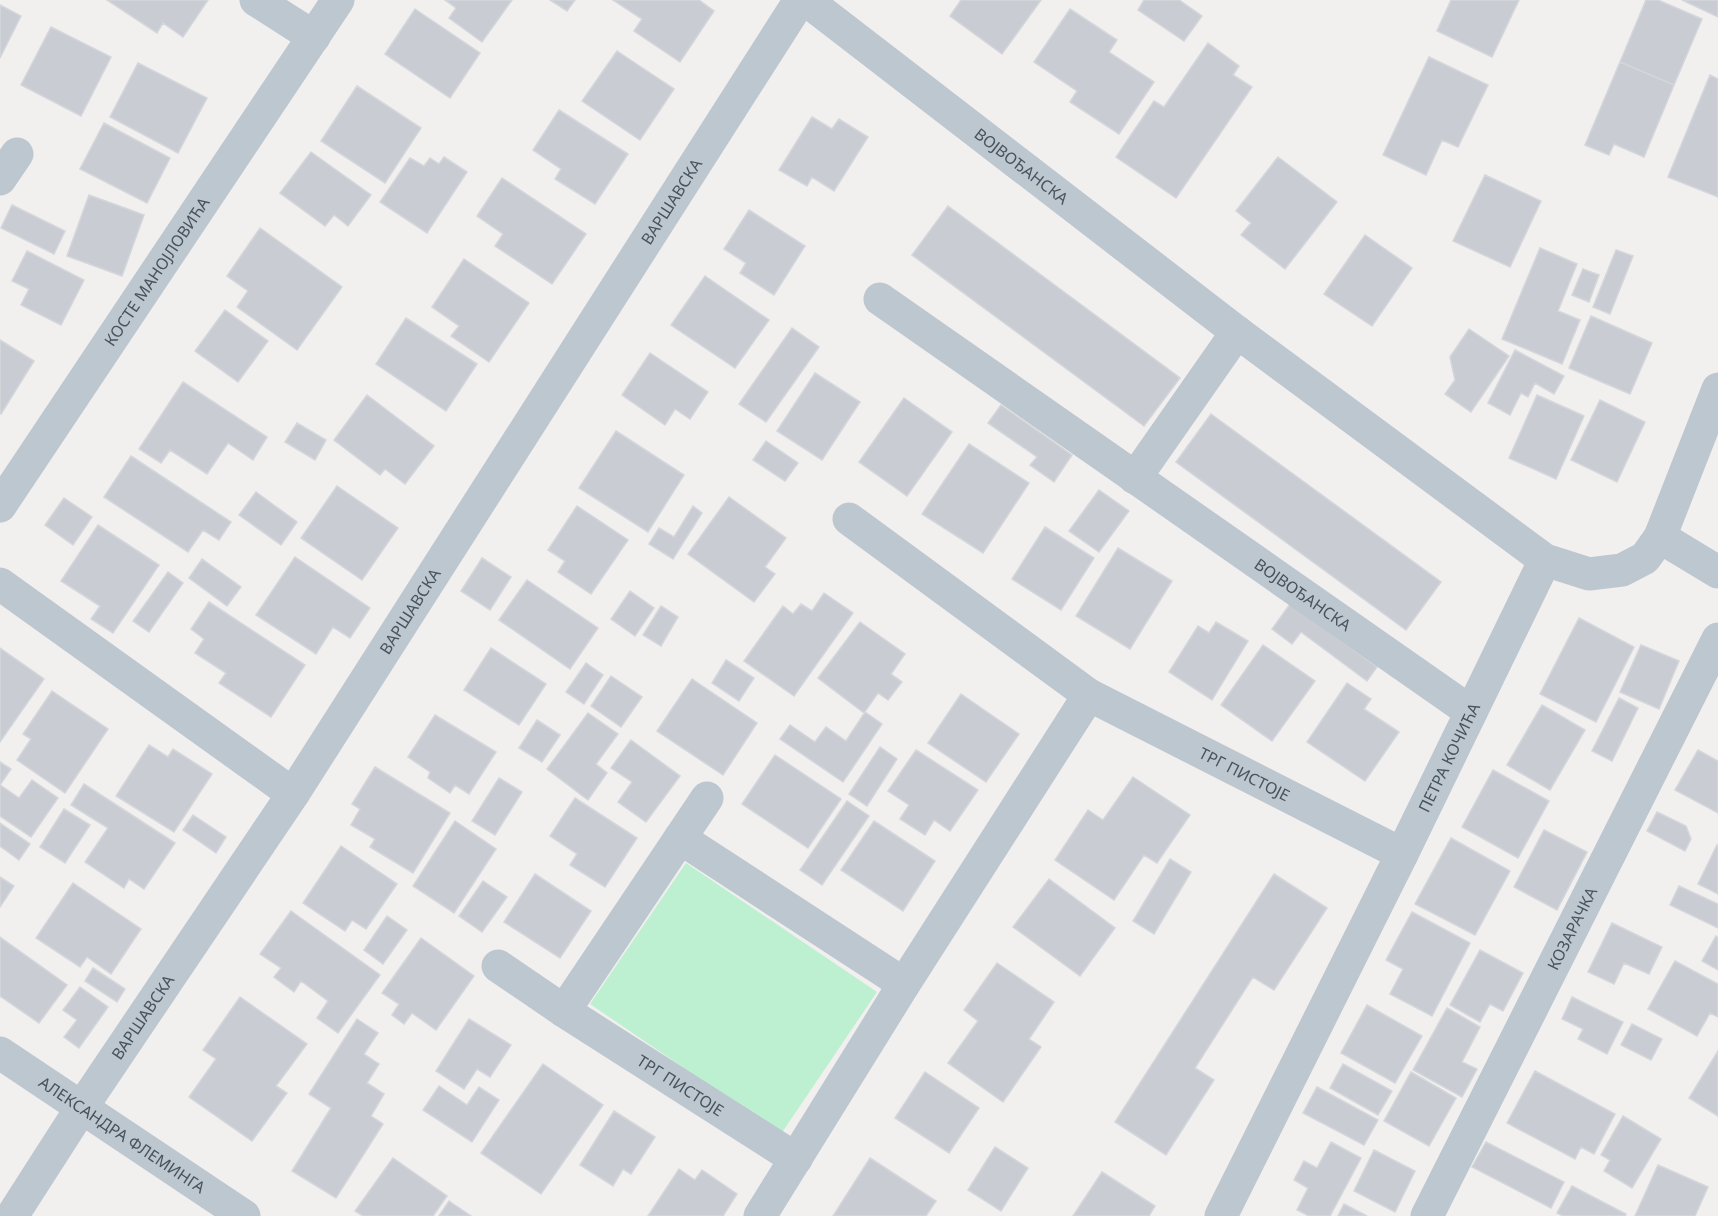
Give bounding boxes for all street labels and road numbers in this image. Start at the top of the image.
street label: ВОЈВОЂАНСКА [970,123,1074,210]
street label: ВАРШАВСКА [636,154,707,249]
street label: КОСТЕ МАНОЈЛОВИЋА [99,192,215,350]
street label: ВОЈВОЂАНСКА [1250,553,1356,636]
street label: ВАРШАВСКА [374,563,446,658]
street label: ПЕТРА КОЧИЋА [1413,698,1485,816]
street label: ТРГ ПИСТОЈЕ [1195,742,1294,806]
street label: КОЗАРАЧКА [1542,883,1603,974]
street label: ВАРШАВСКА [106,970,180,1064]
street label: ТРГ ПИСТОЈЕ [633,1049,728,1121]
street label: АЛЕКСАНДРА ФЛЕМИНГА [35,1071,210,1199]

